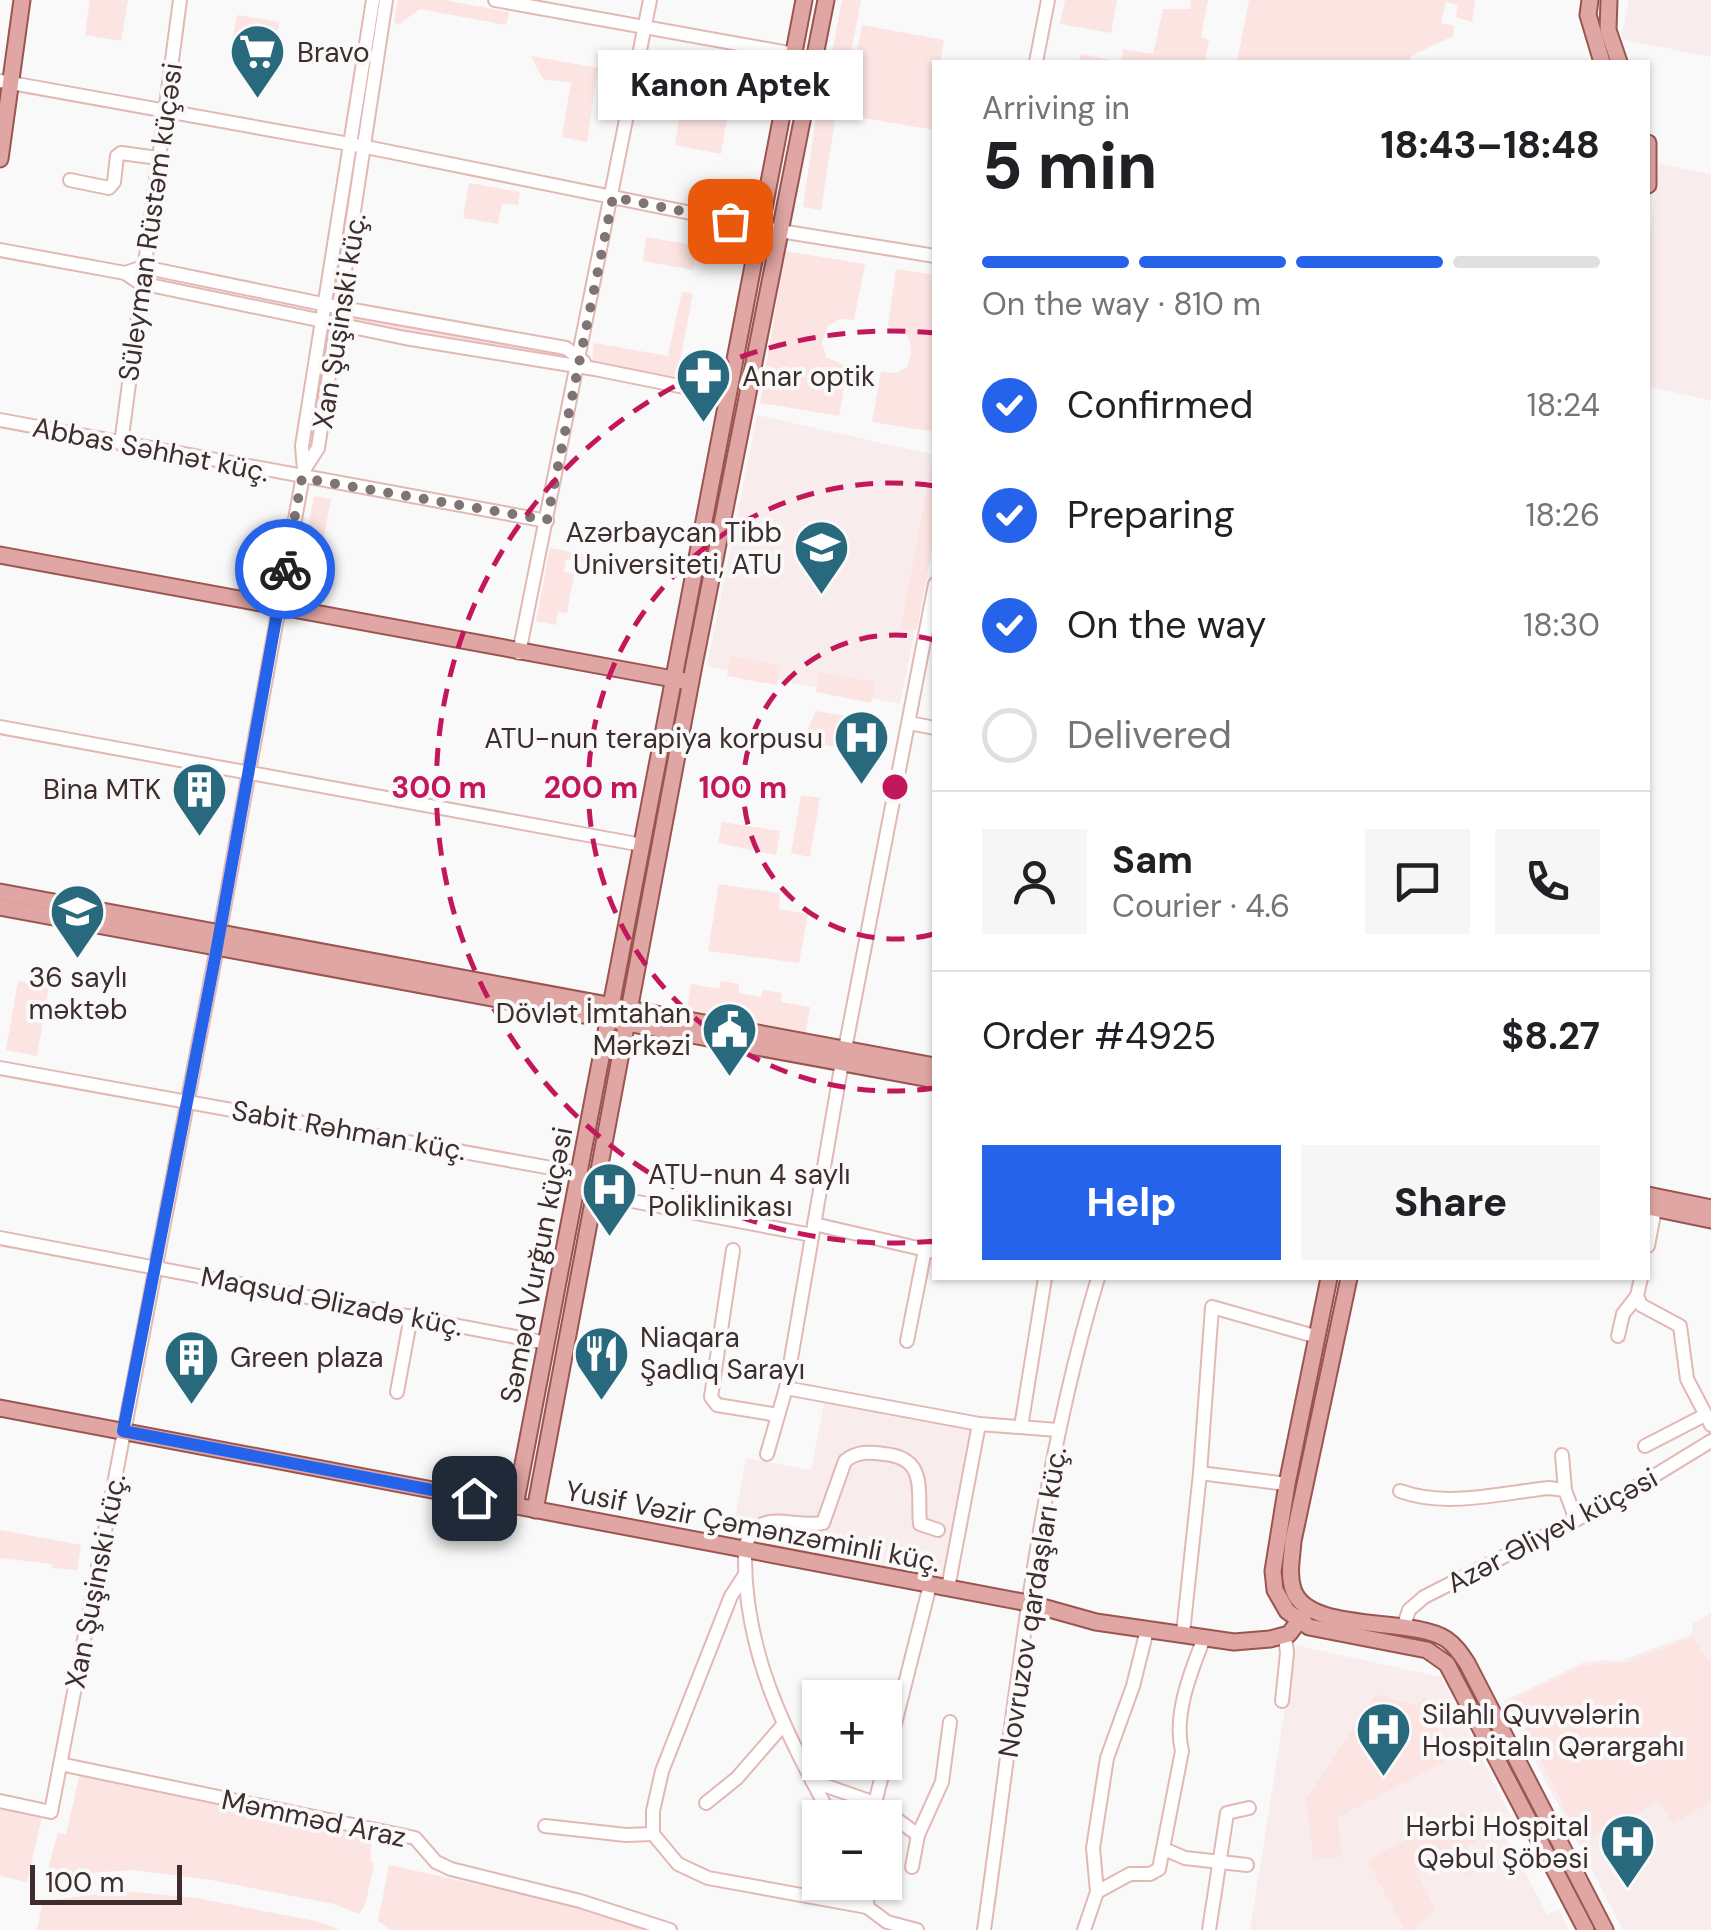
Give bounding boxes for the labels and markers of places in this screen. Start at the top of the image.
supermarket icon: Bravo [228,22,288,101]
place label: Bravo [297,34,370,71]
callout: Kanon Aptek [598,51,862,121]
pin [688,179,773,264]
pharmacy icon: Anar optik [673,346,733,425]
place label: Anar optik [742,358,875,395]
place label: Azərbaycan Tibb Universiteti, ATU [565,514,782,583]
school or university icon: Azərbaycan Tibb Universiteti, ATU [791,518,851,597]
hospital icon: ATU-nun terapiya korpusu [832,708,892,787]
place label: ATU-nun terapiya korpusu [484,720,823,757]
building icon: Bina MTK [170,759,230,838]
centre of rings [877,769,913,805]
place label: Bina MTK [43,771,161,808]
school or university icon: 36 saylı məktəb [48,881,108,960]
place label: 36 saylı məktəb [29,959,127,1028]
place label: Dövlət İmtahan Mərkəzi [496,995,691,1064]
public building icon: Dövlət İmtahan Mərkəzi [700,999,760,1078]
place label: ATU-nun 4 saylı Poliklinikası [648,1156,851,1225]
hospital icon: ATU-nun 4 saylı Poliklinikası [579,1160,639,1239]
place label: Niaqara Şadlıq Sarayı [640,1319,805,1388]
restaurant icon: Niaqara Şadlıq Sarayı [571,1323,631,1402]
building icon: Green plaza [161,1327,221,1406]
place label: Green plaza [230,1339,383,1376]
pin [432,1456,517,1541]
place label: Silahlı Quvvələrin Hospitalın Qərargahı [1422,1696,1685,1765]
hospital icon: Silahlı Quvvələrin Hospitalın Qərargahı [1353,1700,1413,1779]
place label: Hərbi Hospital Qəbul Şöbəsi [1406,1808,1589,1877]
hospital icon: Hərbi Hospital Qəbul Şöbəsi [1598,1812,1658,1891]

